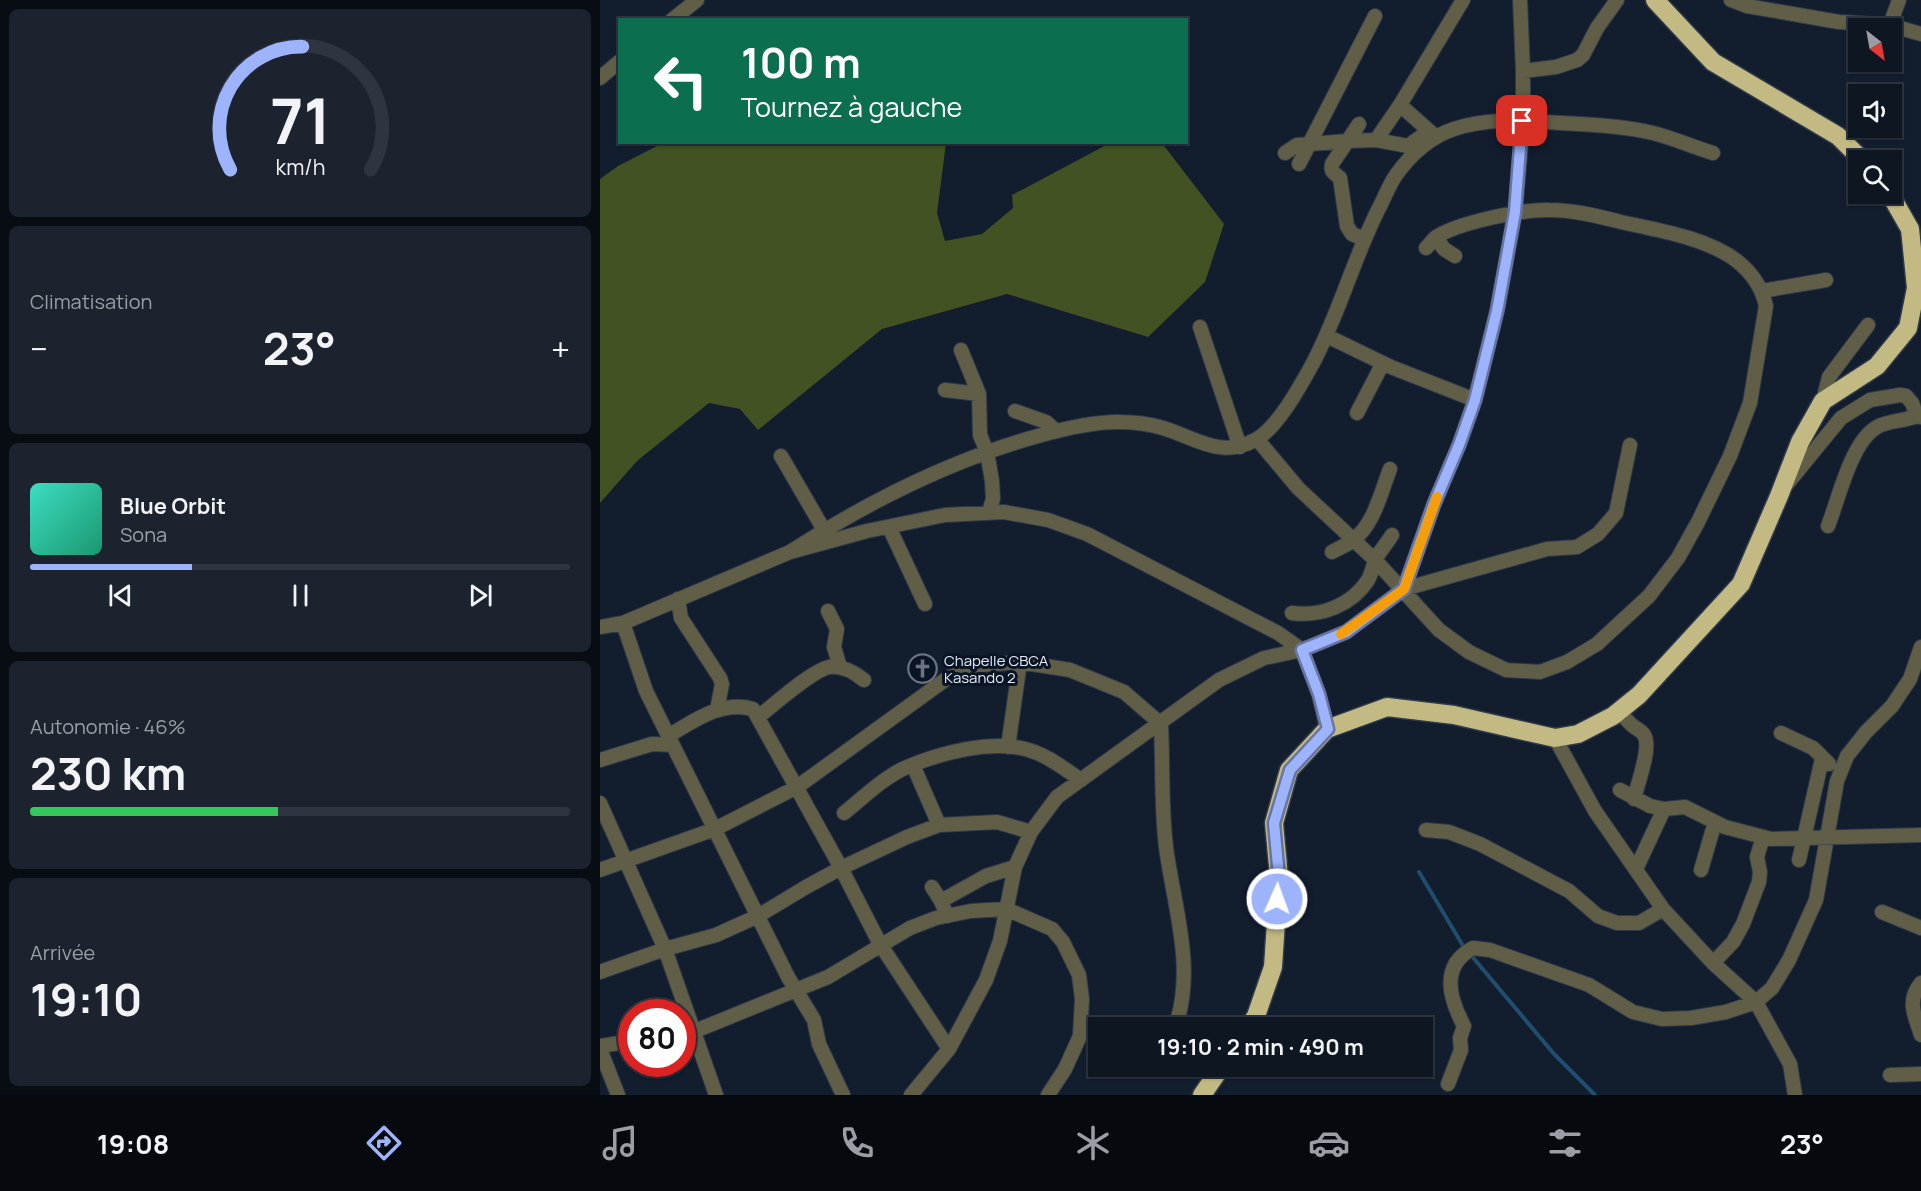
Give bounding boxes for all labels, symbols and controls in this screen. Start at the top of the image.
north arrow [1848,18,1902,72]
map controls [1848,18,1902,204]
text: 100 m [741,33,861,91]
icon: left [642,42,720,120]
text: 71 [270,77,330,163]
button: sound [1848,84,1902,138]
text: Tournez à gauche [741,88,962,125]
pin [1496,95,1547,146]
icon: arrive [1505,104,1538,137]
button: search [1848,150,1902,204]
text: km/h [275,152,325,181]
text: Climatisation [30,288,152,315]
text: 23° [263,317,336,379]
text: − [30,326,48,371]
text: + [551,326,570,371]
text: Blue Orbit [120,491,226,521]
text: Sona [120,521,167,548]
icon: previous [104,579,137,612]
icon: pause [284,579,317,612]
icon: next [464,579,497,612]
place label: Chapelle CBCA Kasando 2 [944,650,1049,688]
church icon: Chapelle CBCA Kasando 2 [907,653,939,685]
text: Autonomie · 46% [30,713,186,740]
text: 230 km [30,742,186,804]
position arrow [1245,867,1309,931]
text: Arrivée [30,939,95,966]
text: 19:10 [30,968,142,1030]
speed limit sign: 80 [618,999,696,1077]
text: 19:10 · 2 min · 490 m [1157,1032,1364,1062]
icon: directions [363,1122,405,1164]
icon: music [599,1122,641,1164]
icon: phone [836,1122,878,1164]
icon: climate [1072,1122,1114,1164]
icon: car [1308,1122,1350,1164]
icon: filters [1544,1122,1586,1164]
text: 19:08 [97,1125,169,1162]
text: 23° [1780,1125,1824,1162]

